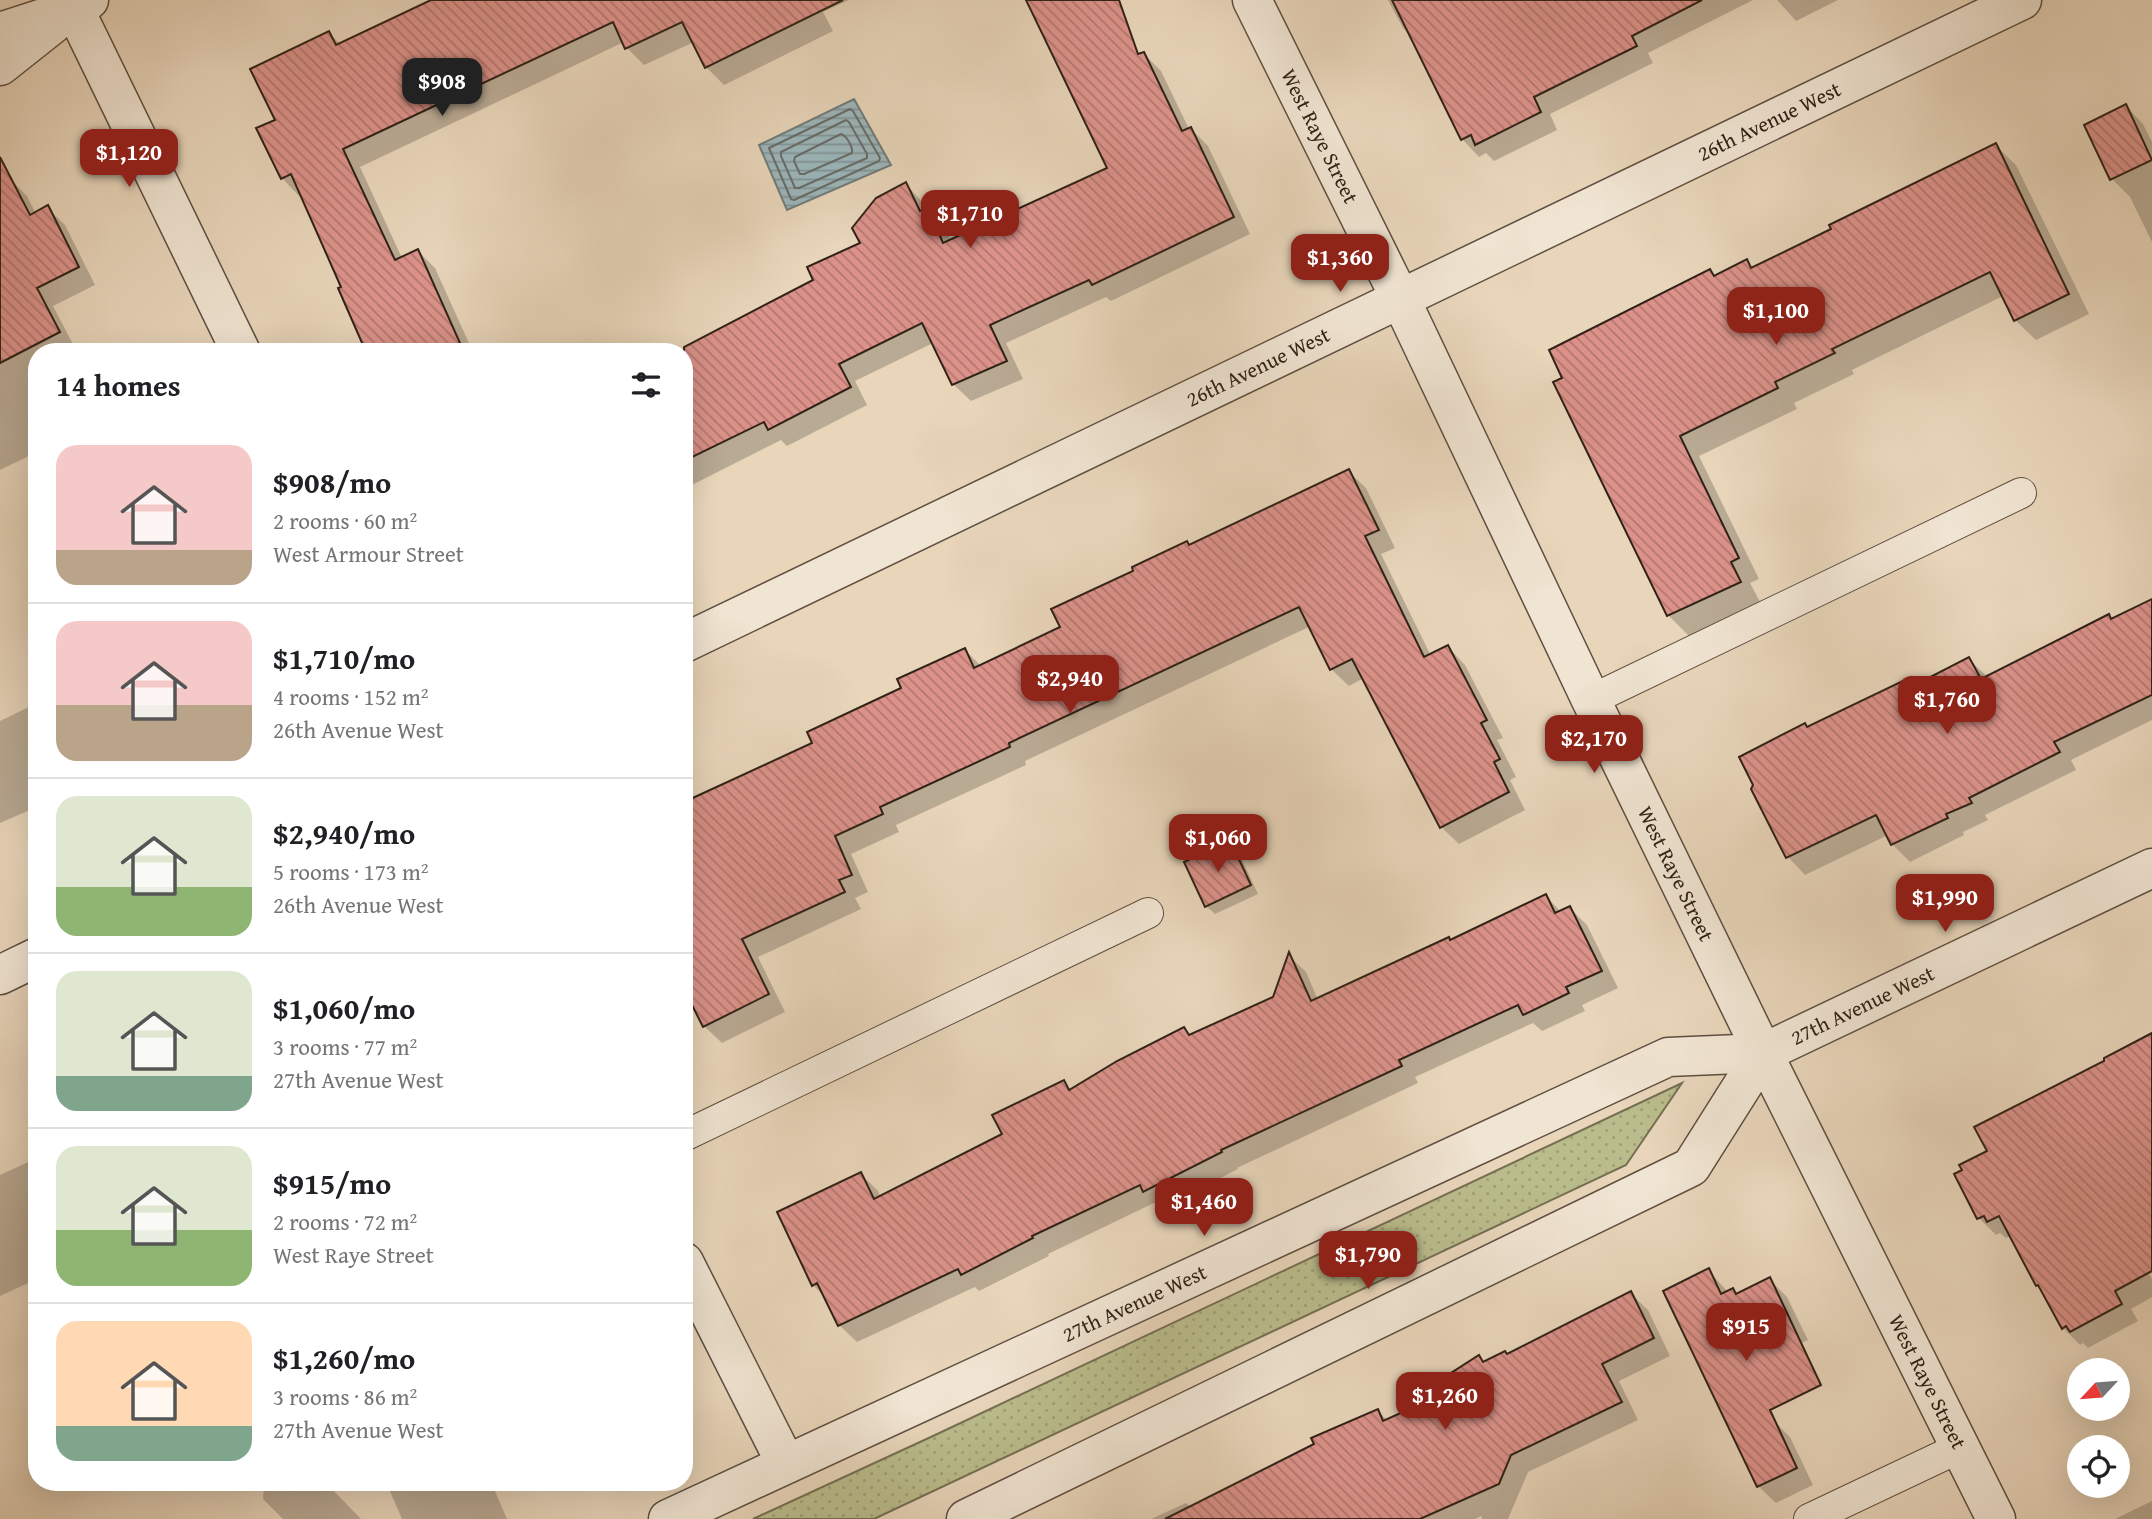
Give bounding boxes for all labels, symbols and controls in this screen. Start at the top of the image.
pin: $908 [401,58,483,118]
street label: West Raye Street [1273,63,1367,209]
text: $908 [418,64,466,97]
street label: 26th Avenue West [1692,73,1847,169]
pin: $1,120 [72,130,186,189]
text: $1,120 [96,135,162,168]
pin: $1,710 [913,190,1027,250]
text: $1,710 [937,196,1003,229]
pin: $1,360 [1283,234,1397,294]
text: $1,360 [1307,240,1373,273]
pin: $1,100 [1719,288,1833,347]
text: $1,100 [1743,293,1809,326]
street label: 26th Avenue West [1181,319,1335,414]
text: 14 homes [56,363,181,407]
icon: filters [627,366,665,404]
text: $908/mo [273,460,391,504]
icon: home [112,473,196,557]
text: 2 rooms · 60 m² [273,504,417,537]
text: West Armour Street [273,537,464,570]
text: $1,710/mo [273,636,415,680]
icon: home [112,649,196,733]
pin: $2,940 [1013,656,1127,715]
text: $2,940 [1037,661,1103,694]
pin: $1,760 [1890,676,2004,736]
text: 4 rooms · 152 m² [273,680,428,713]
text: $1,760 [1914,682,1980,715]
text: 26th Avenue West [273,713,444,746]
pin: $2,170 [1537,716,1651,775]
text: $2,170 [1561,721,1627,754]
street label: West Raye Street [1630,801,1722,947]
text: $2,940/mo [273,811,415,855]
pin: $1,060 [1161,814,1275,874]
text: $1,060 [1185,820,1251,853]
icon: home [112,824,196,908]
text: 5 rooms · 173 m² [273,855,428,888]
pin: $1,990 [1888,874,2002,934]
text: $1,990 [1912,880,1978,913]
text: 26th Avenue West [273,888,444,921]
street label: 27th Avenue West [1785,957,1940,1053]
text: $1,060/mo [273,986,415,1030]
icon: home [112,999,196,1083]
text: 3 rooms · 77 m² [273,1030,417,1063]
text: 27th Avenue West [273,1063,444,1096]
text: $915/mo [273,1161,391,1205]
icon: home [112,1174,196,1258]
pin: $1,460 [1147,1178,1261,1238]
text: $1,460 [1171,1184,1237,1217]
text: 2 rooms · 72 m² [273,1205,417,1238]
pin: $1,790 [1311,1232,1425,1291]
text: $1,790 [1335,1237,1401,1270]
text: West Raye Street [273,1238,434,1271]
street label: 27th Avenue West [1057,1256,1212,1350]
pin: $915 [1705,1304,1787,1363]
text: $915 [1722,1309,1770,1342]
street label: West Raye Street [1881,1309,1975,1455]
text: $1,260/mo [273,1336,415,1380]
icon: home [112,1349,196,1433]
north arrow [2067,1358,2130,1421]
map controls [2067,1358,2130,1498]
pin: $1,260 [1388,1372,1502,1432]
text: $1,260 [1412,1378,1478,1411]
text: 3 rooms · 86 m² [273,1380,417,1413]
text: 27th Avenue West [273,1413,444,1446]
button: locate [2067,1435,2130,1498]

